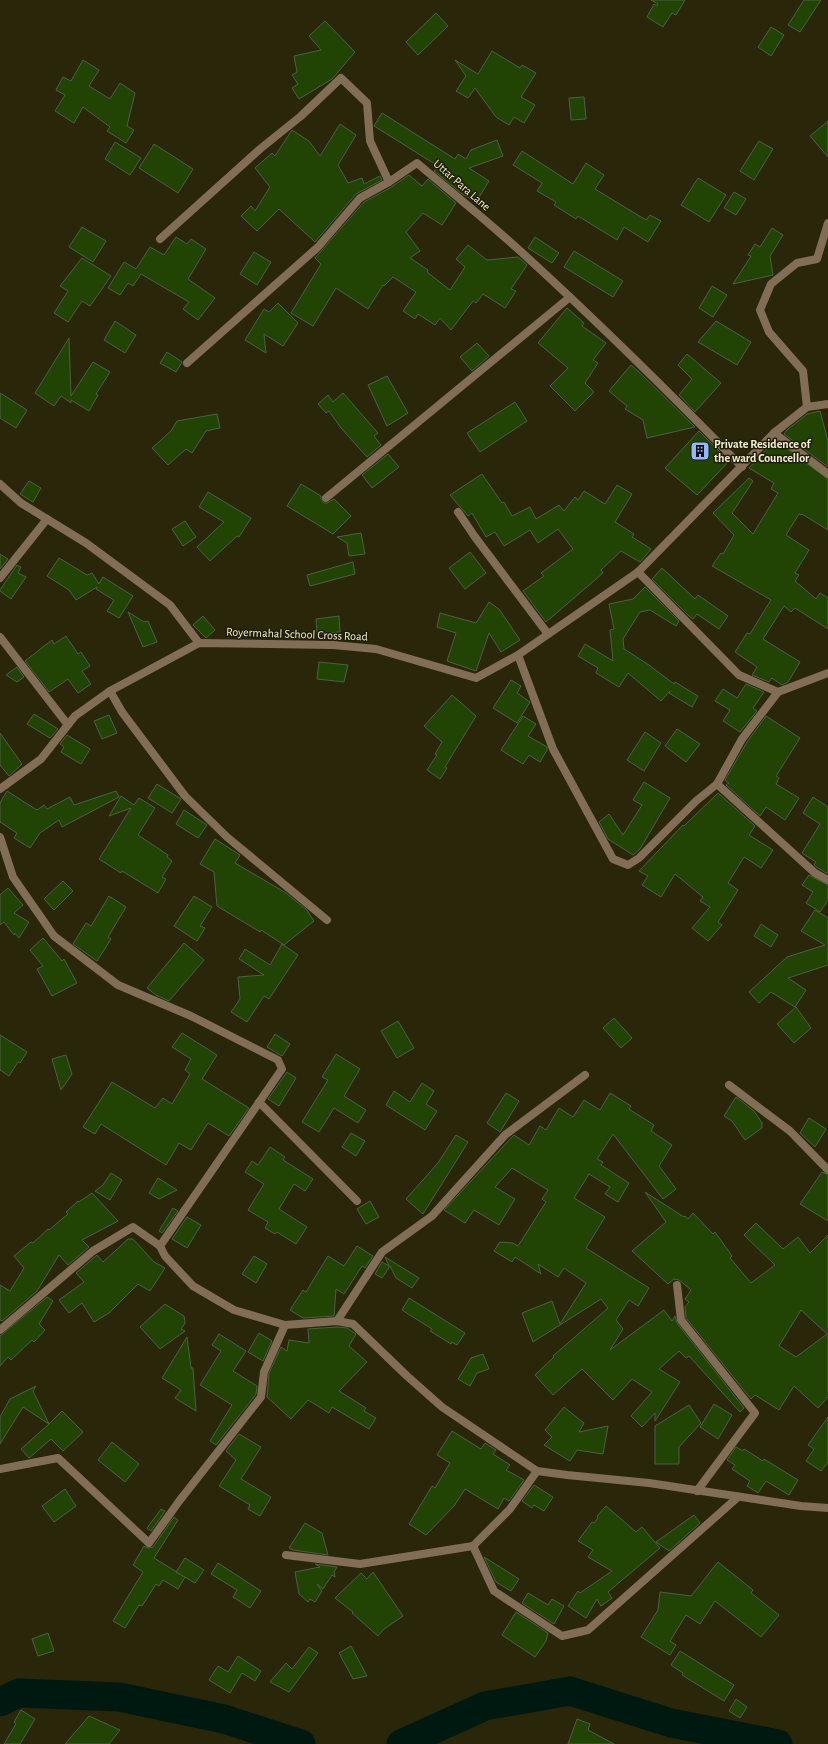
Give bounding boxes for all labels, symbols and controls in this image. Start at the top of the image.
street label: Uttar Para Lane [431,157,493,213]
place label: Private Residence of the ward Councellor [714,438,811,464]
building icon: Private Residence of the ward Councellor [689,440,711,462]
street label: Royermahal School Cross Road [226,626,368,643]

